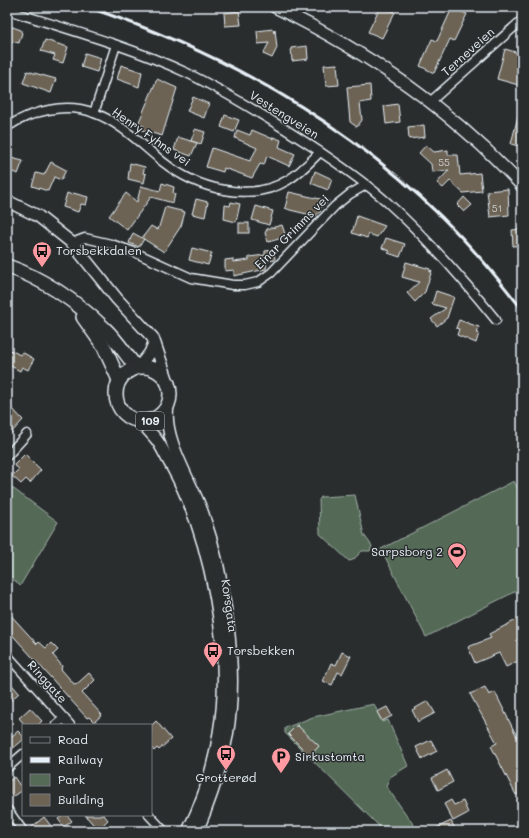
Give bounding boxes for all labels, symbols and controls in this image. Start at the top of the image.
street label: Terneveien [438,23,497,79]
street label: Vestengveien [247,86,322,142]
street label: Henry Fyhns vei [109,103,194,169]
house number: 55 [438,155,450,169]
street label: Einar Grimms vei [251,191,332,272]
house number: 51 [492,201,502,215]
bus stop icon: Torsbekkdalen [31,240,53,268]
place label: Torsbekkdalen [56,242,142,258]
road number: 109 [136,412,164,430]
sports icon: Sarpsborg 2 [446,541,468,569]
place label: Sarpsborg 2 [371,543,443,559]
street label: Korsgata [218,578,242,633]
bus stop icon: Torsbekken [202,640,224,668]
place label: Torsbekken [227,642,295,658]
street label: Ringgate [24,657,71,706]
legend [22,724,152,816]
text: Road [58,731,88,747]
bus stop icon: Grotterød [215,743,237,771]
parking icon: Sirkustomta [270,746,292,774]
place label: Sirkustomta [295,748,365,764]
text: Railway [58,751,103,767]
place label: Grotterød [196,769,257,785]
text: Park [58,771,85,787]
text: Building [58,791,104,807]

